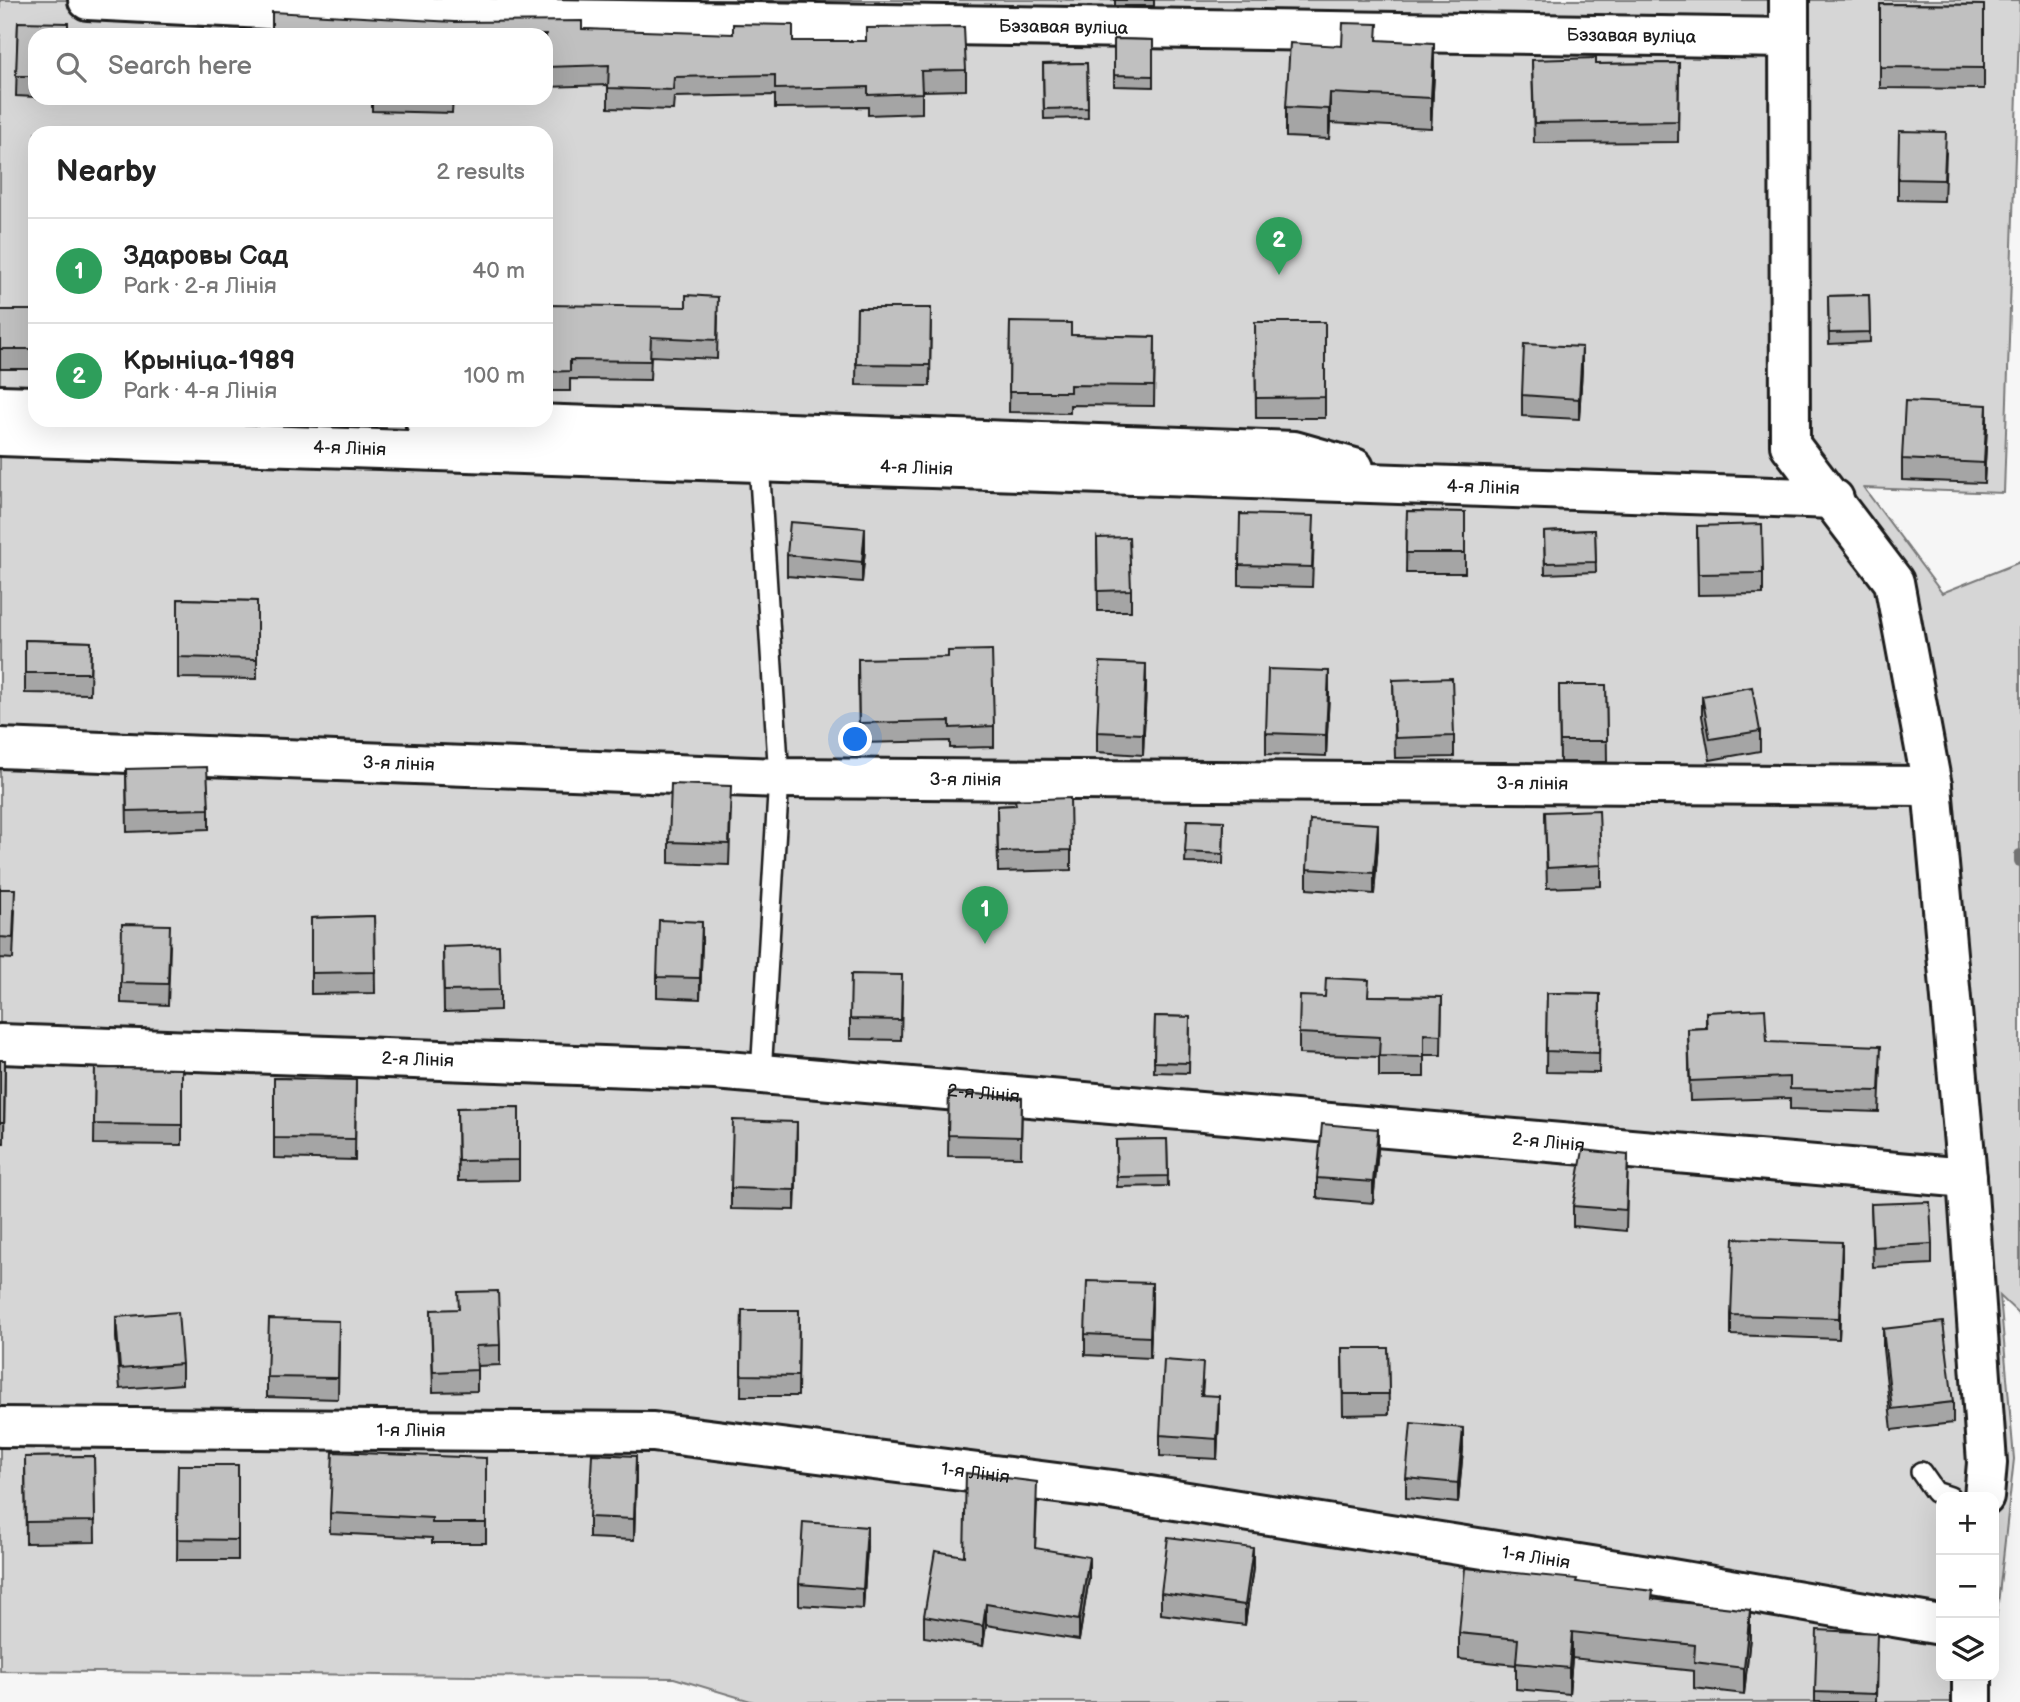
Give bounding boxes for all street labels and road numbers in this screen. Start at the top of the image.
street label: Бэзавая вуліца [999,15,1129,38]
street label: Бэзавая вуліца [1567,24,1697,47]
street label: 4-я Лінія [313,436,387,460]
street label: 4-я Лінія [880,456,953,479]
street label: 4-я Лінія [1446,475,1520,499]
street label: 3-я лінія [362,751,435,775]
street label: 3-я лінія [929,769,1001,790]
street label: 3-я лінія [1496,772,1568,794]
street label: 2-я Лінія [381,1047,454,1071]
street label: 2-я Лінія [946,1080,1021,1107]
street label: 2-я Лінія [1511,1128,1586,1155]
street label: 1-я Лінія [376,1419,446,1441]
street label: 1-я Лінія [940,1458,1011,1487]
street label: 1-я Лінія [1500,1542,1572,1573]

